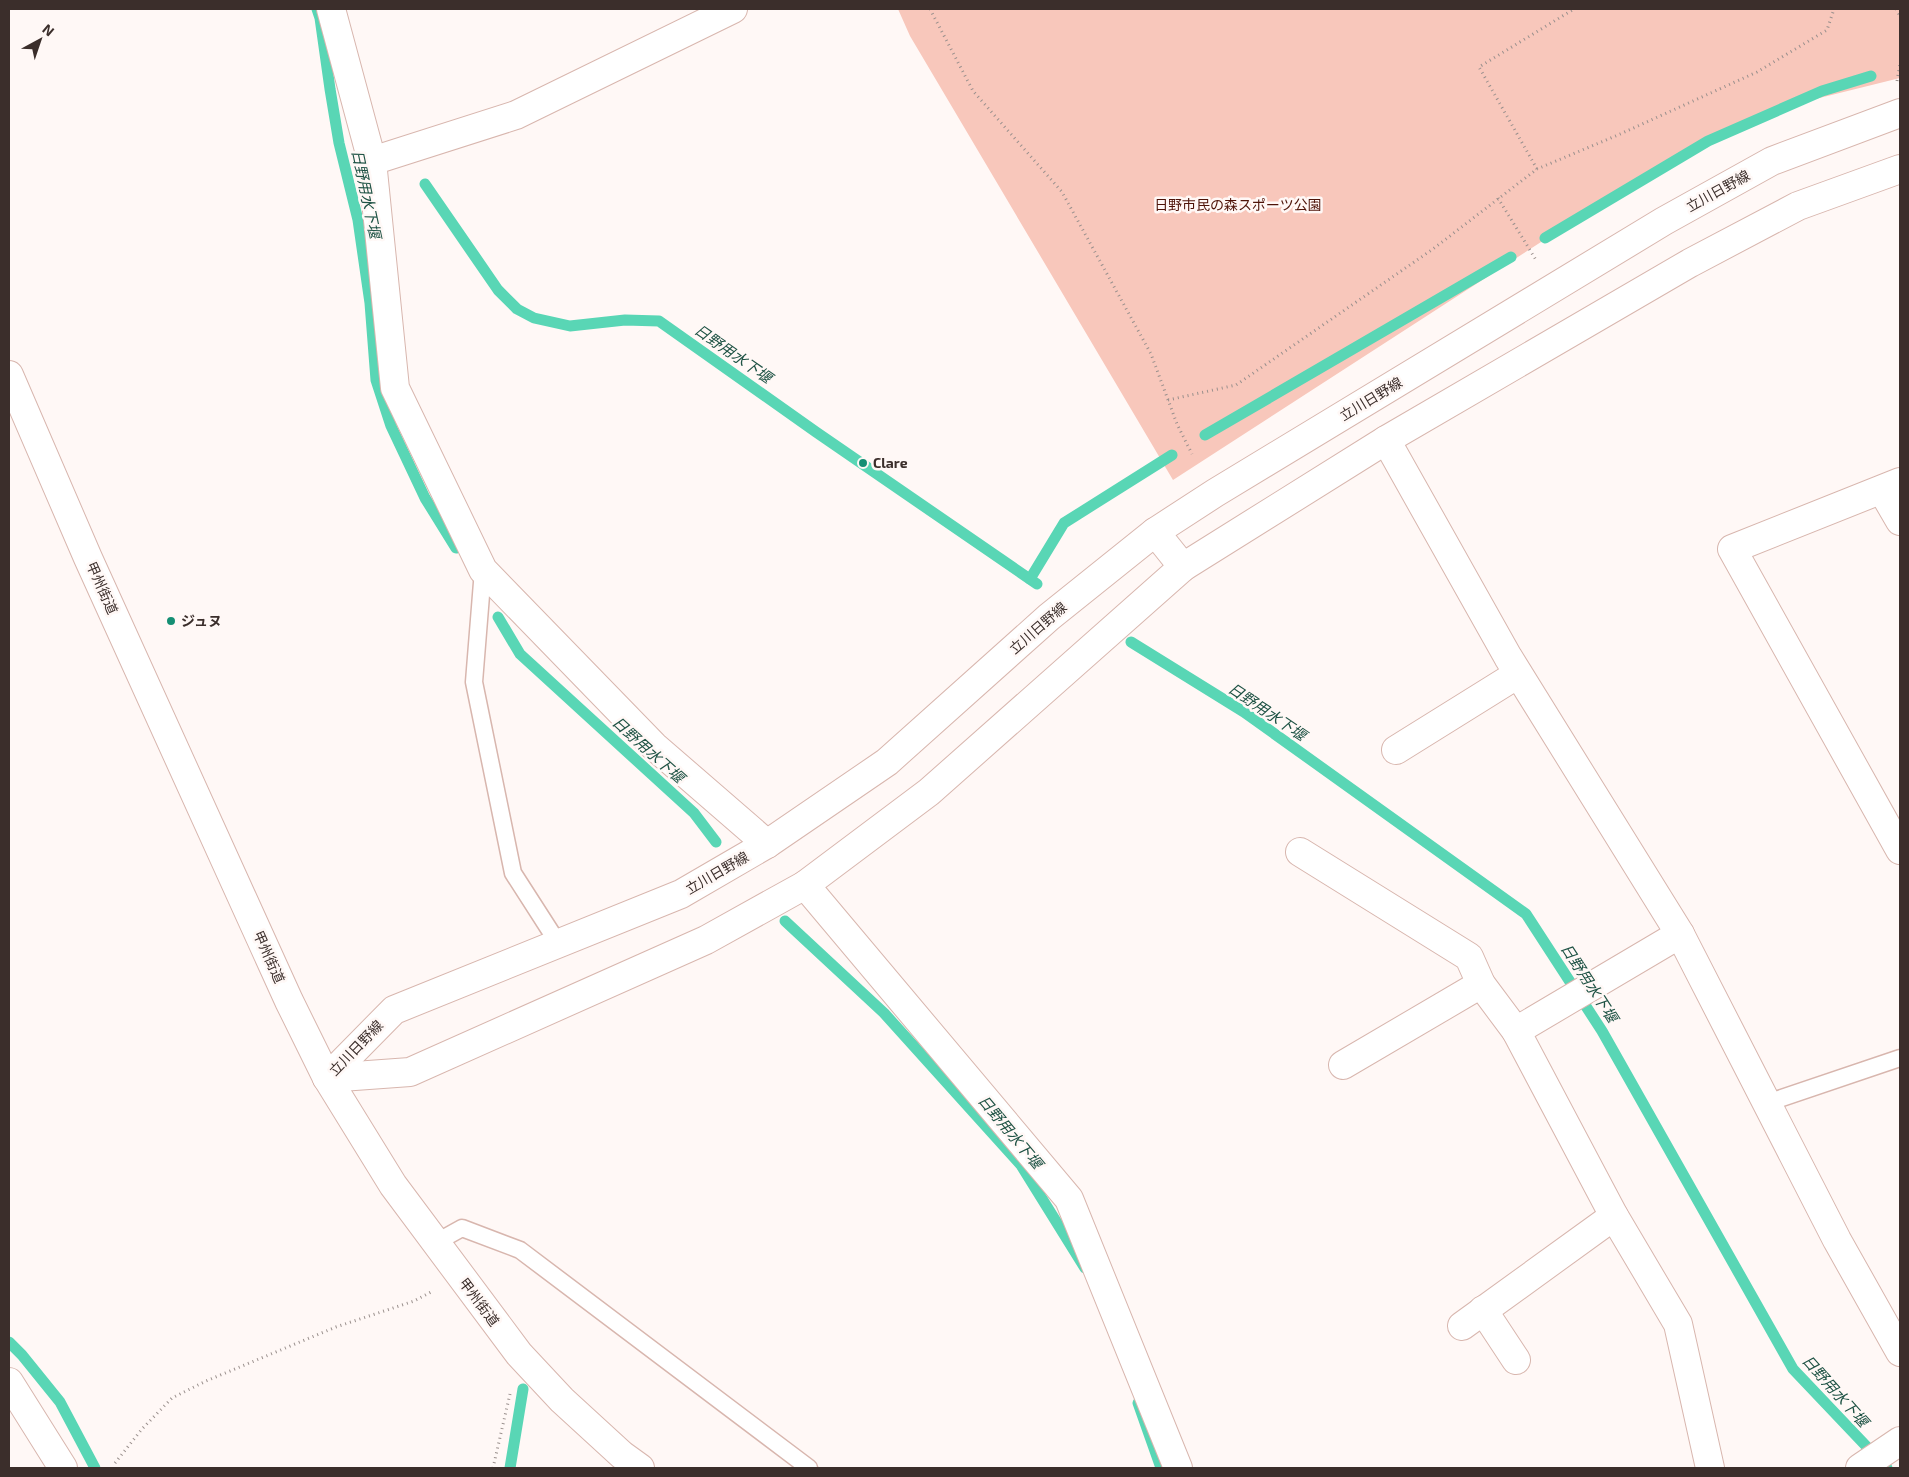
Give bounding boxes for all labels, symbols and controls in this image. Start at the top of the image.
north arrow [15,15,65,65]
text: N [39,20,58,39]
water label: 日野用水下堰 [349,148,386,243]
street label: 立川日野線 [1683,166,1752,215]
park label: 日野市民の森スポーツ公園 [1154,196,1322,213]
water label: 日野用水下堰 [692,320,778,388]
street label: 立川日野線 [1336,373,1405,424]
place label: Clare [873,454,908,471]
marker: Clare [857,457,869,469]
street label: 甲州街道 [83,559,122,617]
street label: 立川日野線 [1006,598,1070,657]
place label: ジュヌ [181,612,222,629]
marker: ジュヌ [165,615,177,627]
water label: 日野用水下堰 [1225,679,1312,745]
water label: 日野用水下堰 [609,712,690,788]
street label: 立川日野線 [682,848,751,897]
street label: 甲州街道 [250,928,289,986]
water label: 日野用水下堰 [1558,940,1624,1028]
street label: 立川日野線 [325,1017,386,1079]
water label: 日野用水下堰 [975,1091,1049,1174]
street label: 甲州街道 [456,1274,503,1329]
water label: 日野用水下堰 [1799,1351,1875,1432]

